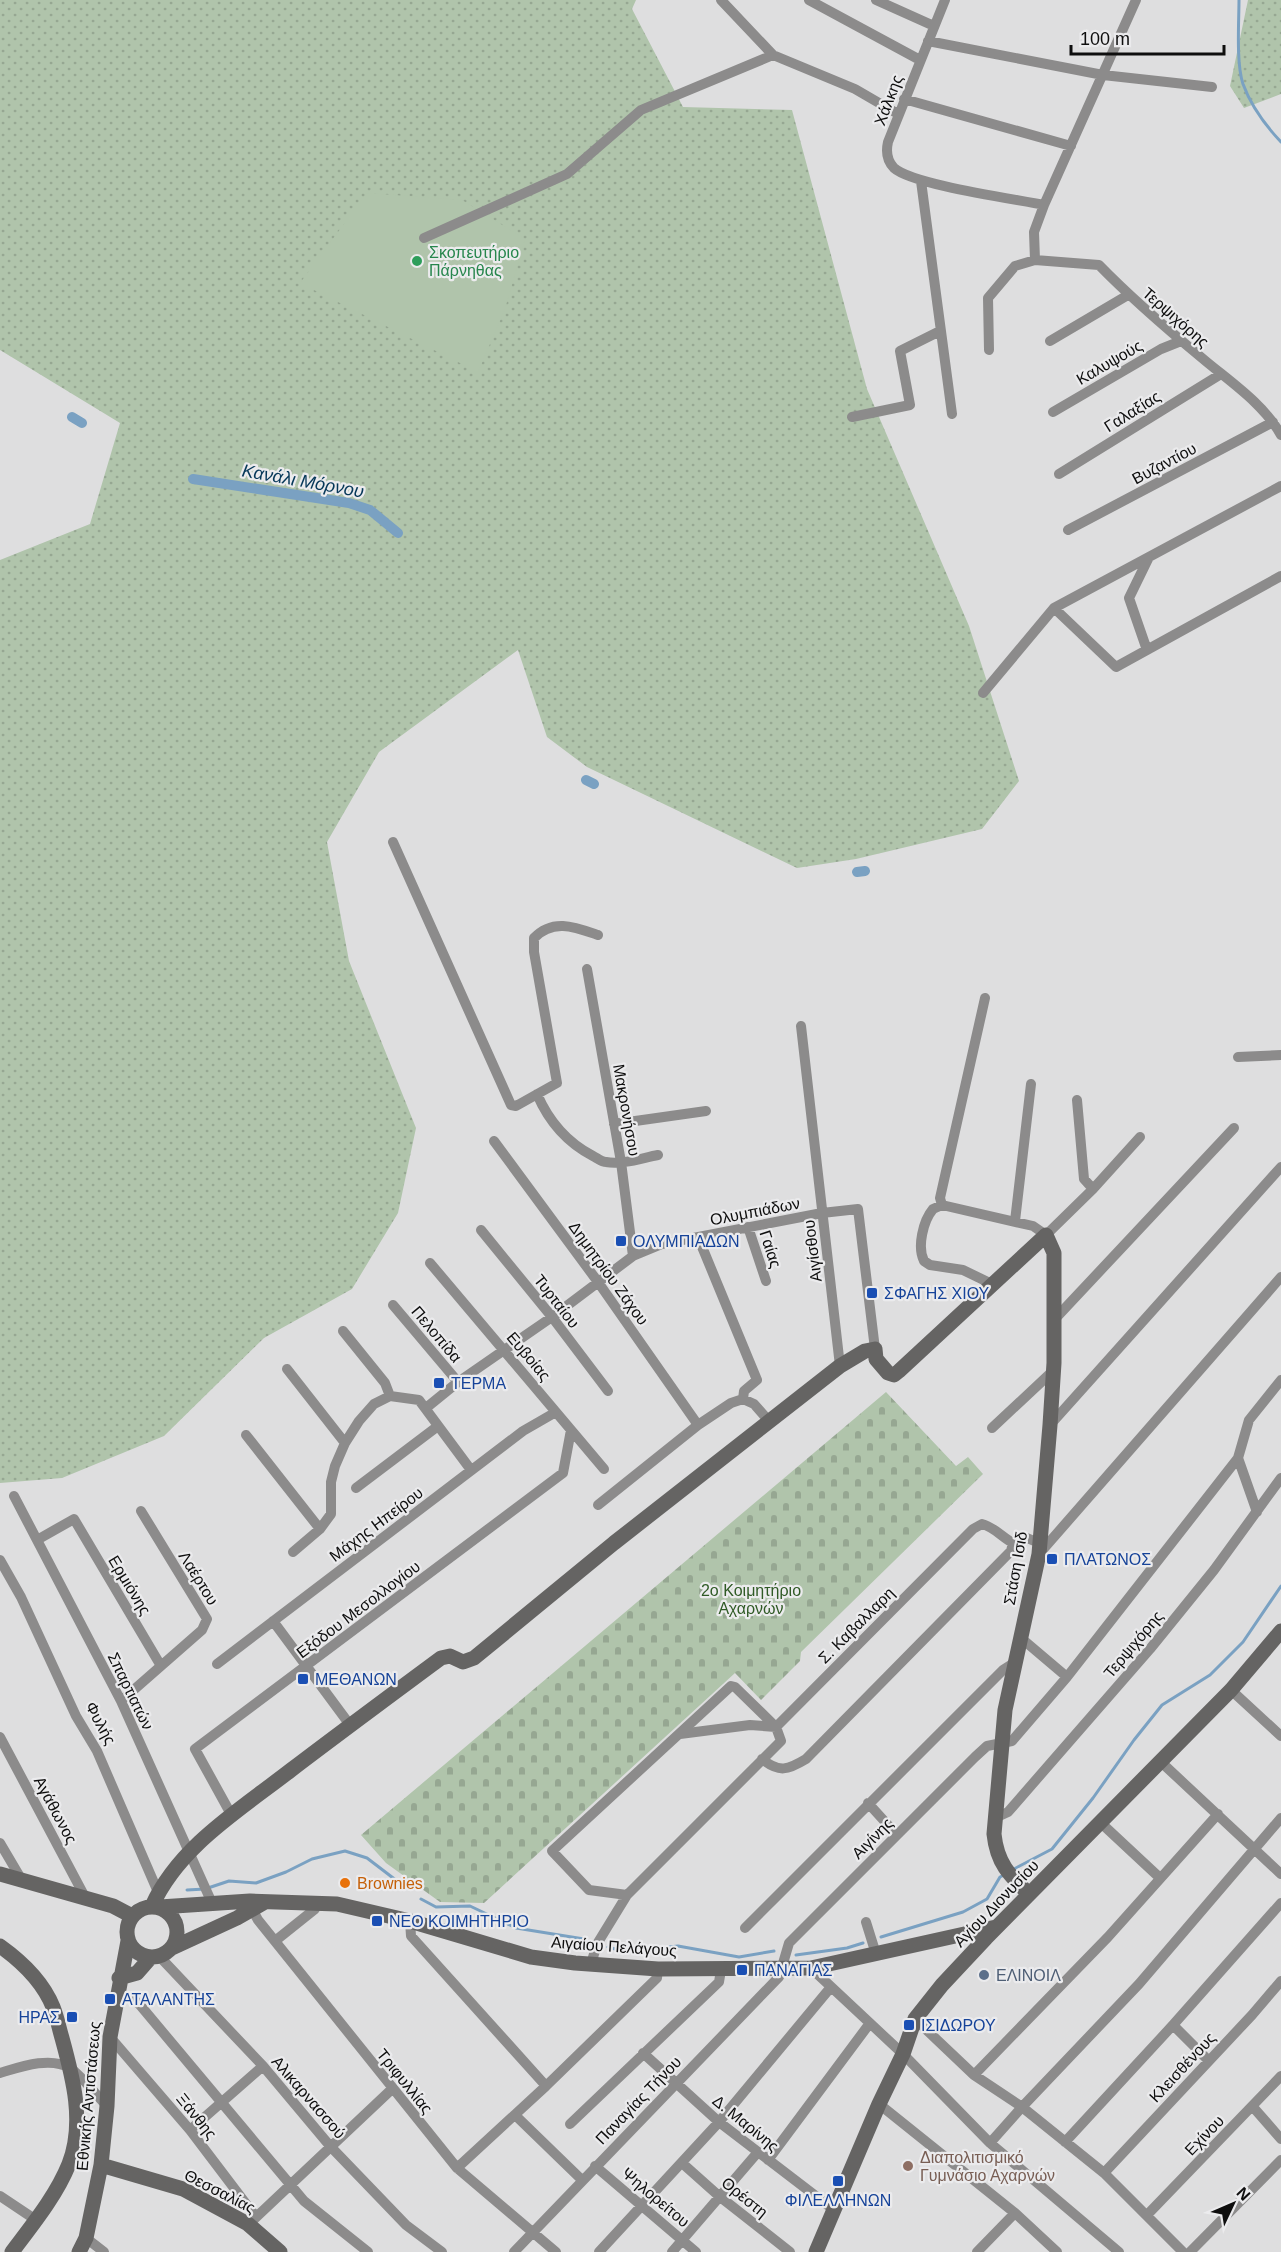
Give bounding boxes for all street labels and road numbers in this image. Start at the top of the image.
street label: Χάλκης [871,72,906,128]
street label: Τερψιχόρης [1139,284,1212,351]
street label: Καλυψούς [1073,337,1145,388]
street label: Γαλαξίας [1101,387,1164,436]
street label: Βυζαντίου [1129,439,1200,488]
street label: Μακρονήσου [610,1063,643,1157]
street label: Ολυμπιάδων [709,1194,802,1229]
street label: Δημητρίου Ζάχου [565,1218,652,1328]
street label: Αιγίσθου [800,1219,825,1283]
street label: Γαίας [756,1228,785,1270]
street label: Τυρταίου [531,1271,583,1331]
street label: Πελοπίδα [408,1303,465,1366]
street label: Ευβοίας [503,1329,554,1384]
street label: Μάχης Ηπείρου [326,1484,426,1565]
street label: Στάση Ισιδ [1001,1530,1030,1606]
street label: Λαέρτου [176,1548,222,1608]
street label: Ερμιόνης [105,1553,154,1618]
street label: Εξόδου Μεσολλογίου [293,1557,424,1662]
street label: Σ. Καβαλλαρη [815,1584,898,1667]
street label: Τερψιχόρης [1101,1607,1166,1681]
street label: Σπαρτιατών [105,1650,157,1733]
street label: Φυλής [82,1699,119,1748]
street label: Αγάθωνος [31,1774,80,1847]
street label: Αιγίνης [849,1814,896,1862]
street label: Αγίου Διονυσίου [951,1856,1042,1950]
street label: Αιγαίου Πελάγους [550,1934,678,1959]
street label: Εθνικής Αντιστάσεως [73,2020,104,2171]
street label: Κλεισθένους [1146,2029,1219,2106]
street label: Τριφυλλίας [373,2046,436,2117]
street label: Αλικαρνασσού [268,2053,349,2142]
street label: Παναγίας Τήνου [592,2053,684,2148]
street label: Ξάνθης [173,2090,220,2143]
street label: Δ. Μαρίνης [709,2092,782,2155]
street label: Εχίνου [1181,2112,1227,2159]
street label: Ψηλορείτου [619,2164,693,2230]
street label: Θεσσαλίας [182,2166,258,2217]
street label: Ορέστη [718,2174,771,2221]

